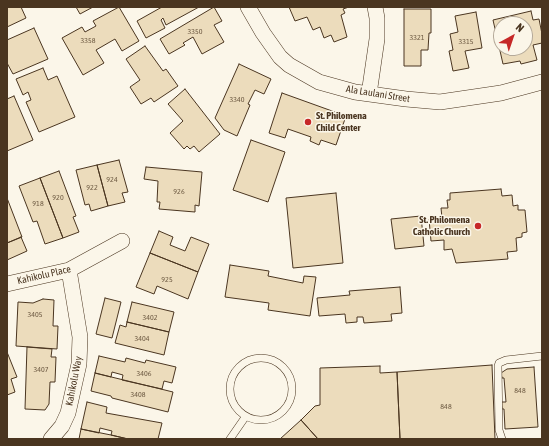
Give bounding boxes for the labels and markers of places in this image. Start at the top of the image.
place label: St. Philomena Child Center [316,110,367,134]
marker: St. Philomena Child Center [303,117,313,127]
place label: St. Philomena Catholic Church [413,214,470,238]
marker: St. Philomena Catholic Church [473,221,483,231]

